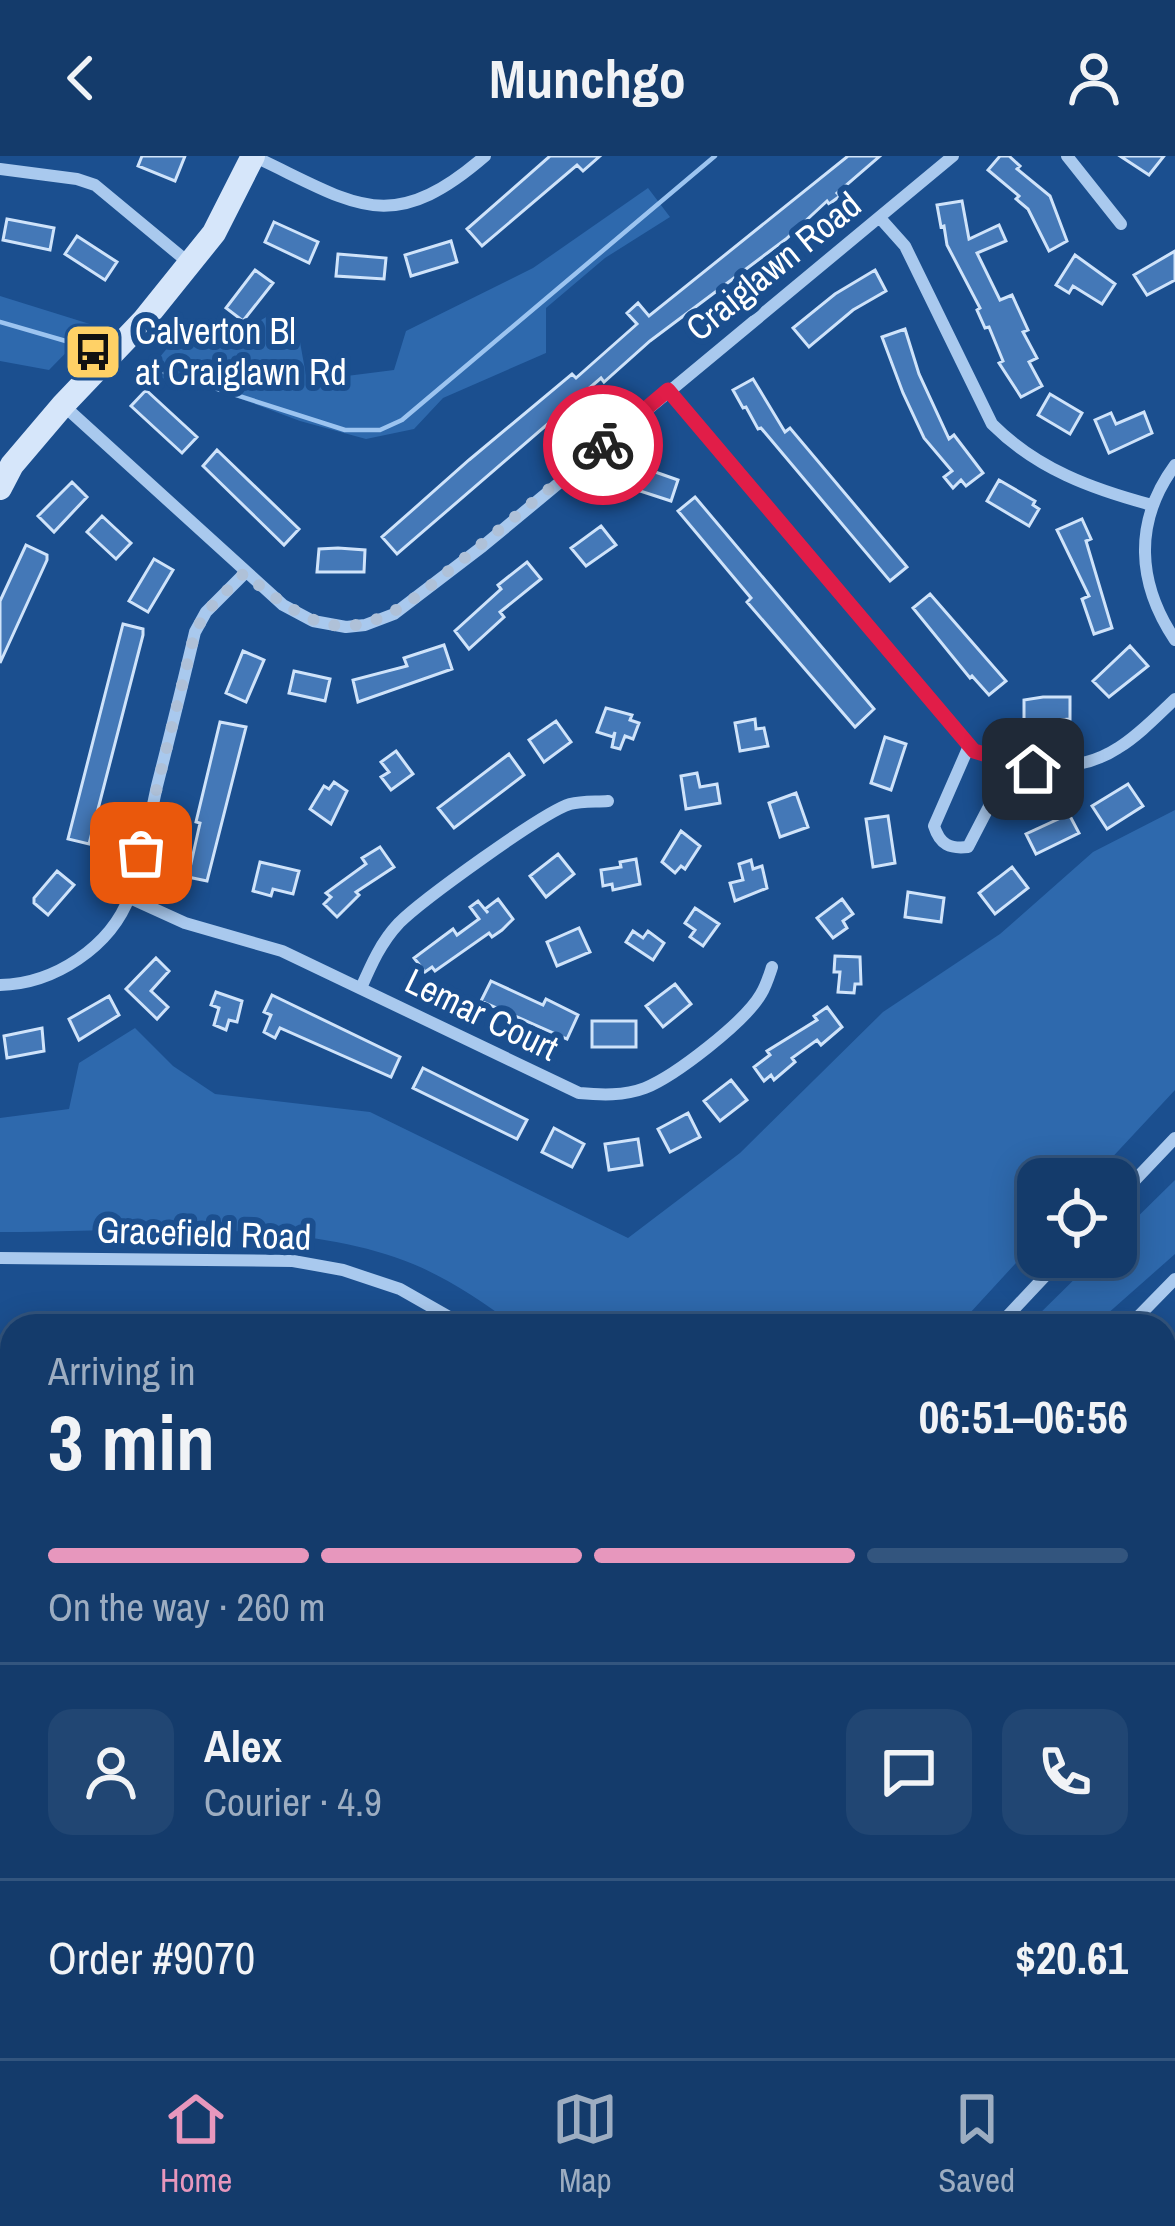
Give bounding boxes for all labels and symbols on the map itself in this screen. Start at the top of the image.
street label: Craiglawn Road [676,181,870,351]
place label: Calverton Bl at Craiglawn Rd [135,307,347,396]
bus stop icon: Calverton Bl at Craiglawn Rd [62,321,124,383]
courier [543,385,663,505]
pin [982,718,1084,820]
pin [90,802,192,904]
street label: Lemar Court [398,956,566,1072]
street label: Gracefield Road [96,1205,312,1261]

